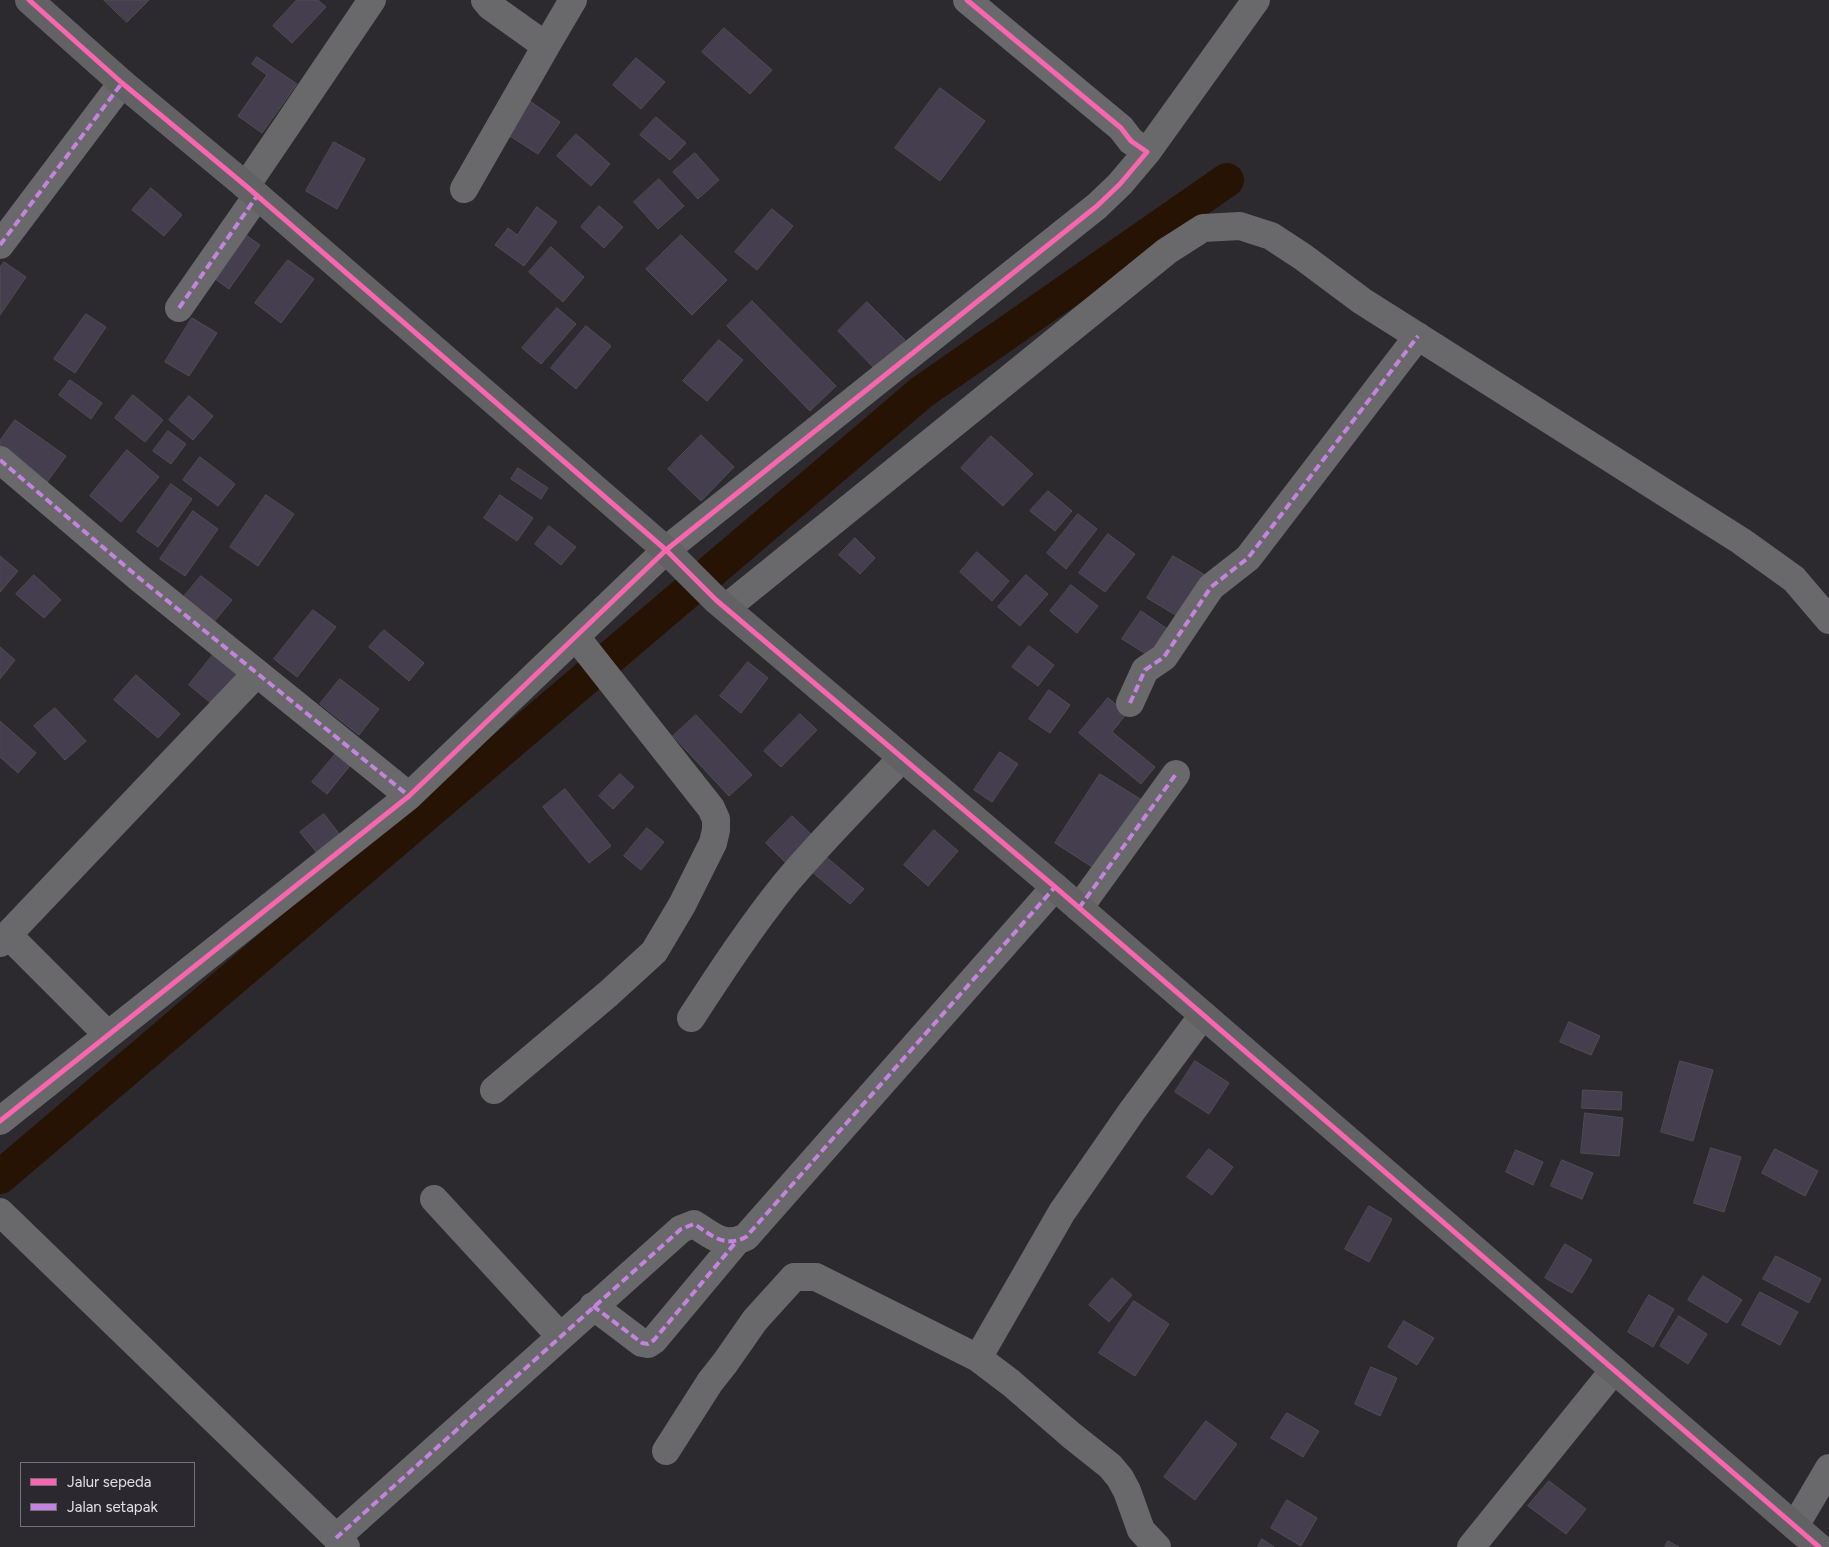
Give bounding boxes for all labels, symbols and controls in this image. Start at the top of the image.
legend [20,1462,195,1527]
text: Jalur sepeda [67,1473,152,1491]
text: Jalan setapak [67,1498,158,1516]

